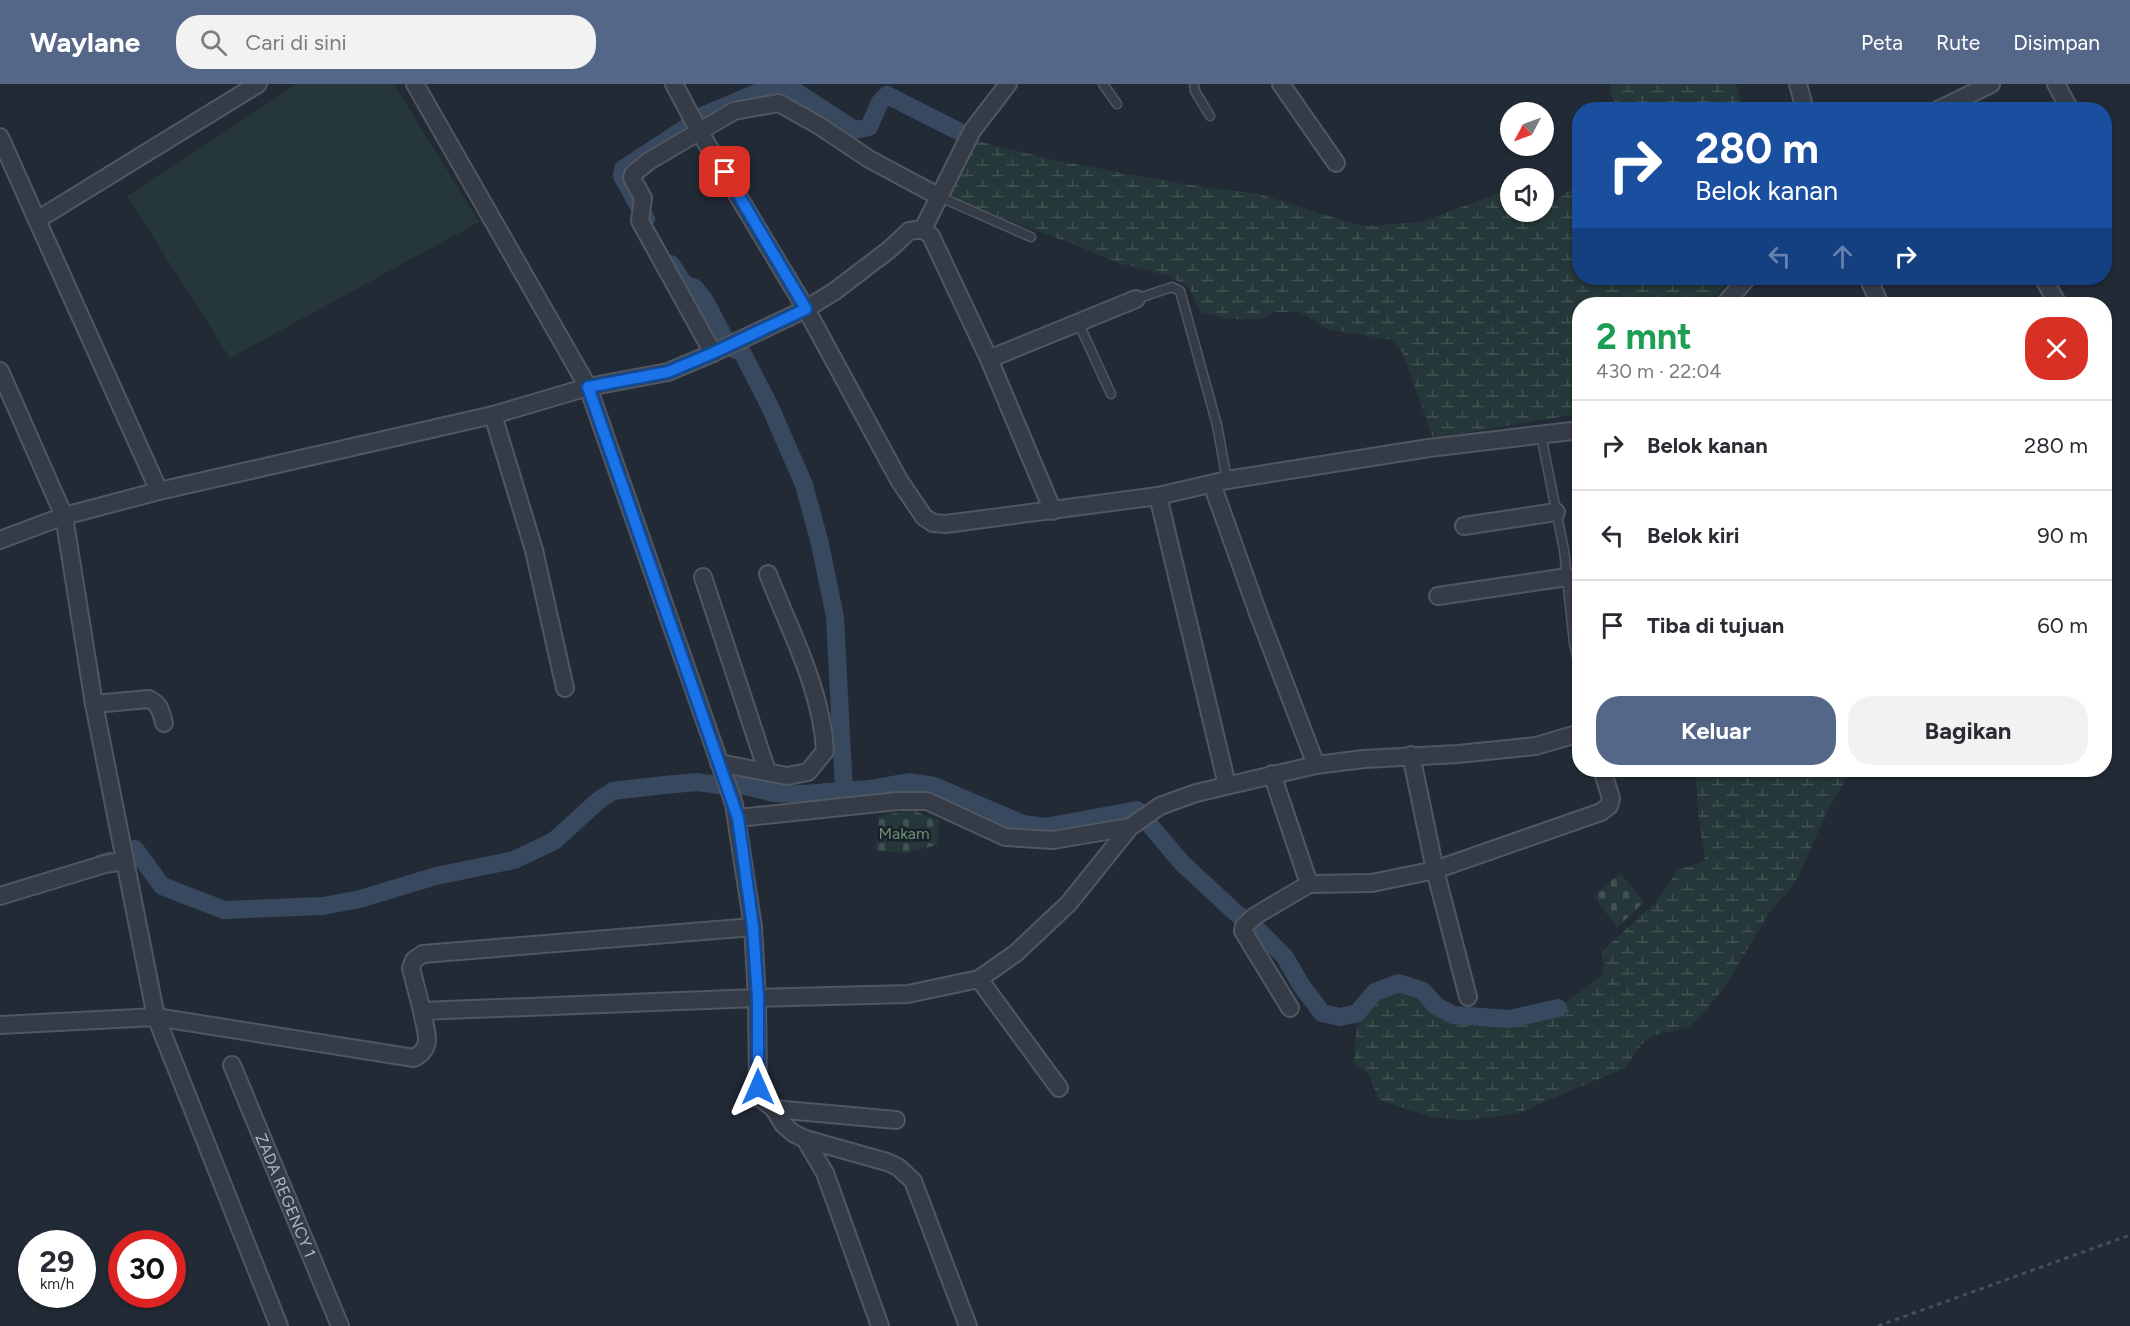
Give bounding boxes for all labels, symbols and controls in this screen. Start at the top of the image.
search box [176,15,596,69]
text: Waylane [30,25,140,59]
icon: search [197,26,230,59]
text: Cari di sini [245,29,347,56]
text: Peta [1861,30,1903,55]
text: Rute [1936,30,1980,55]
text: Disimpan [2013,30,2100,55]
north arrow [1500,102,1554,156]
map controls [1500,102,1554,222]
text: 280 m [1695,123,1819,174]
icon: right [1596,126,1674,204]
pin [699,146,750,197]
icon: arrive [708,155,741,188]
button: sound [1500,168,1554,222]
text: Belok kanan [1695,174,1838,207]
icon: left [1763,240,1796,273]
icon: ahead [1826,240,1859,273]
icon: right [1889,240,1922,273]
text: 2 mnt [1596,315,1692,358]
button: close [2025,317,2088,380]
text: 430 m · 22:04 [1596,359,1722,383]
icon: right [1596,429,1629,462]
text: Belok kanan [1647,432,1768,459]
text: 280 m [2024,432,2088,459]
icon: left [1596,519,1629,552]
text: Belok kiri [1647,522,1740,549]
text: 90 m [2037,522,2088,549]
icon: arrive [1596,609,1629,642]
text: Tiba di tujuan [1647,612,1784,639]
text: 60 m [2037,612,2088,639]
button: Keluar [1596,696,1836,765]
button: Bagikan [1848,696,2088,765]
park label: Makam [878,824,930,843]
position arrow [726,1055,790,1119]
street label: ZADA REGENCY 1 [252,1131,320,1260]
speed limit sign: 30 [108,1230,186,1308]
text: 29 [40,1243,74,1280]
text: km/h [40,1275,74,1293]

